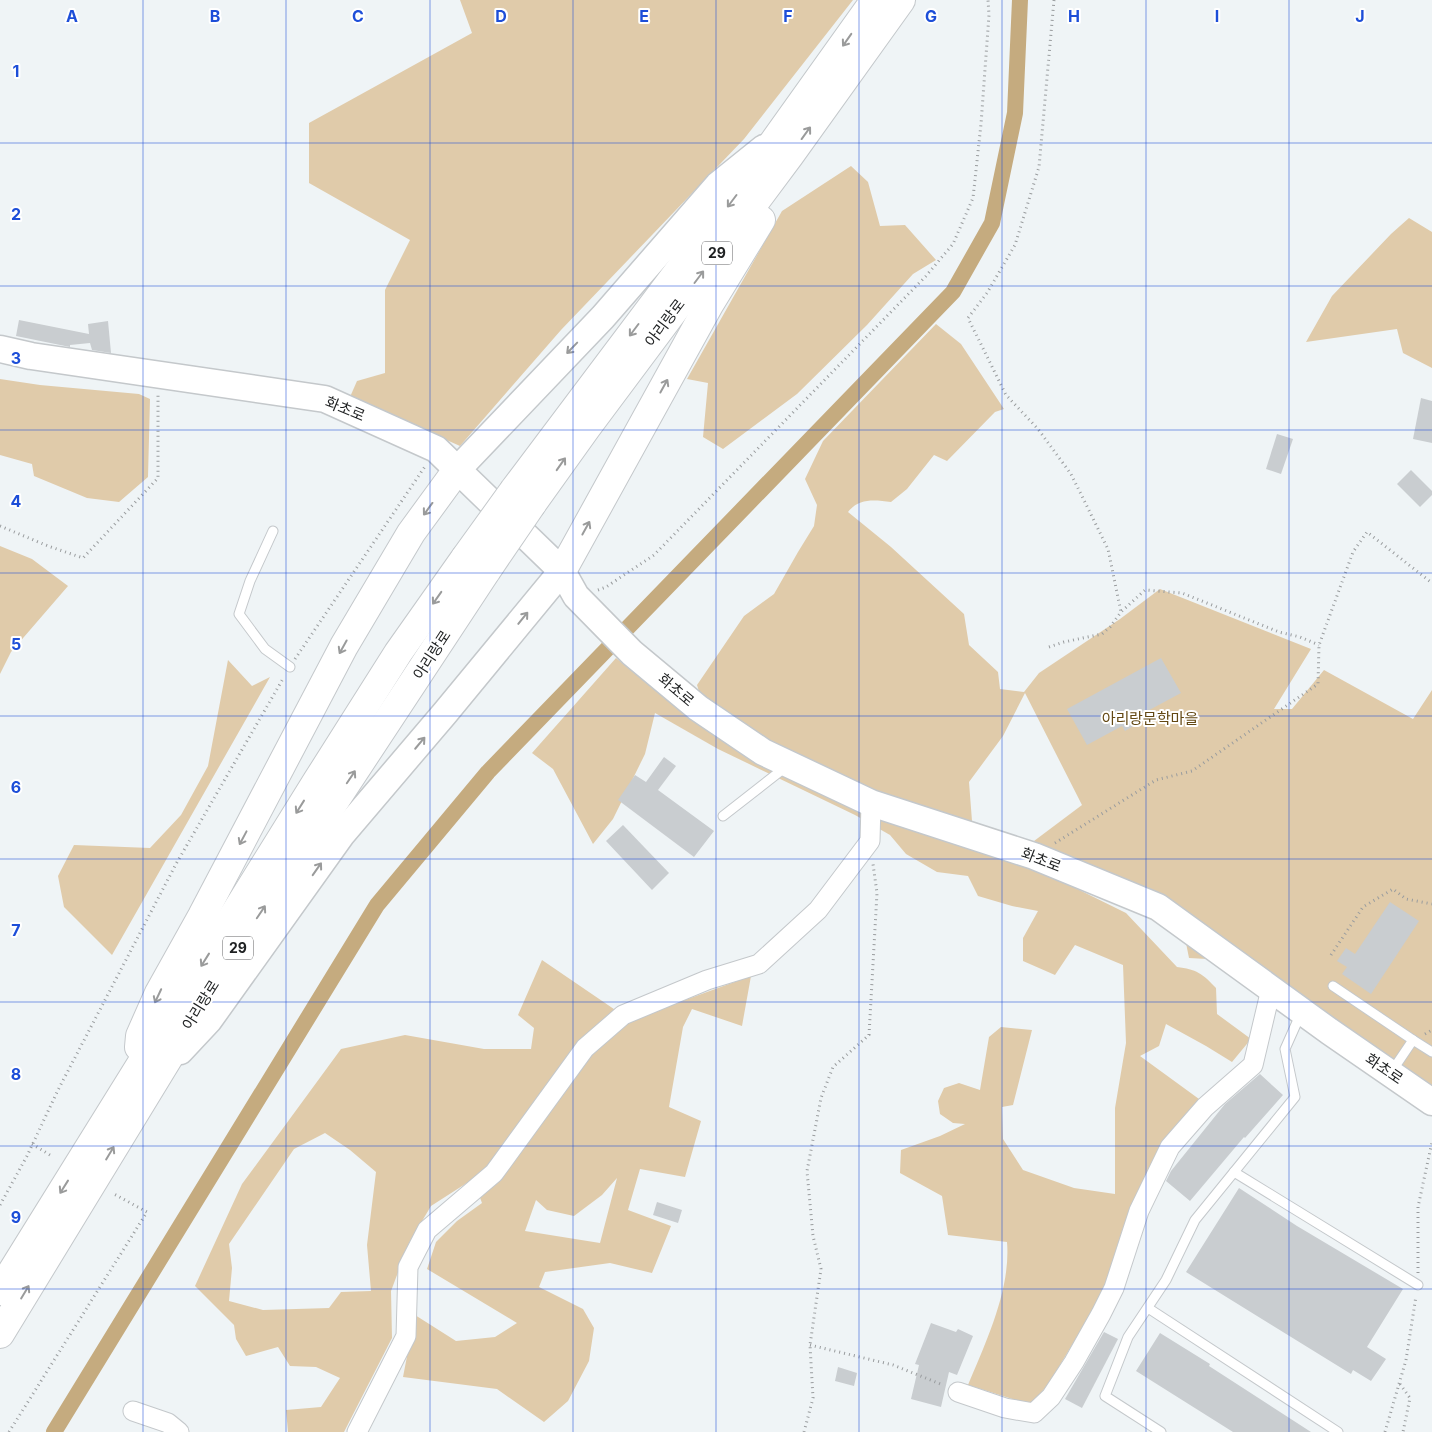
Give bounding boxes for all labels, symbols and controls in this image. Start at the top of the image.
text: A [66,6,78,26]
text: B [210,6,220,26]
text: C [352,6,364,26]
text: D [495,6,507,26]
text: E [639,6,649,26]
text: F [783,6,793,26]
text: G [925,6,937,26]
text: H [1068,6,1080,26]
text: I [1215,6,1219,26]
text: J [1355,6,1365,26]
one-way arrow [842,33,852,47]
text: 1 [13,61,19,81]
one-way arrow [801,126,811,140]
one-way arrow [727,194,737,208]
text: 2 [11,204,21,224]
road number: 29 [702,242,732,264]
one-way arrow [693,271,704,284]
street label: 아리랑로 [640,295,689,350]
one-way arrow [629,323,640,336]
one-way arrow [566,342,578,355]
text: 3 [11,348,21,368]
one-way arrow [660,379,670,394]
street label: 화초로 [322,392,368,425]
one-way arrow [556,458,566,472]
text: 4 [11,491,22,511]
one-way arrow [423,502,433,516]
one-way arrow [581,522,591,536]
one-way arrow [432,591,442,605]
one-way arrow [518,612,529,625]
street label: 아리랑로 [409,626,455,683]
text: 5 [11,634,21,654]
one-way arrow [338,640,348,655]
street label: 화초로 [654,669,698,710]
park label: 아리랑문학마을 [1102,709,1198,728]
one-way arrow [414,737,425,750]
one-way arrow [346,770,357,784]
text: 6 [11,777,21,797]
one-way arrow [295,800,306,814]
one-way arrow [238,830,248,845]
street label: 화초로 [1018,843,1064,876]
one-way arrow [312,862,322,876]
one-way arrow [257,906,267,920]
text: 7 [11,920,21,940]
road number: 29 [223,936,253,960]
one-way arrow [200,952,210,966]
street label: 아리랑로 [178,976,223,1033]
one-way arrow [152,988,162,1003]
street label: 화초로 [1362,1049,1407,1088]
text: 8 [11,1064,21,1084]
one-way arrow [105,1147,115,1161]
one-way arrow [59,1180,69,1194]
text: 9 [11,1207,21,1227]
one-way arrow [21,1286,31,1300]

